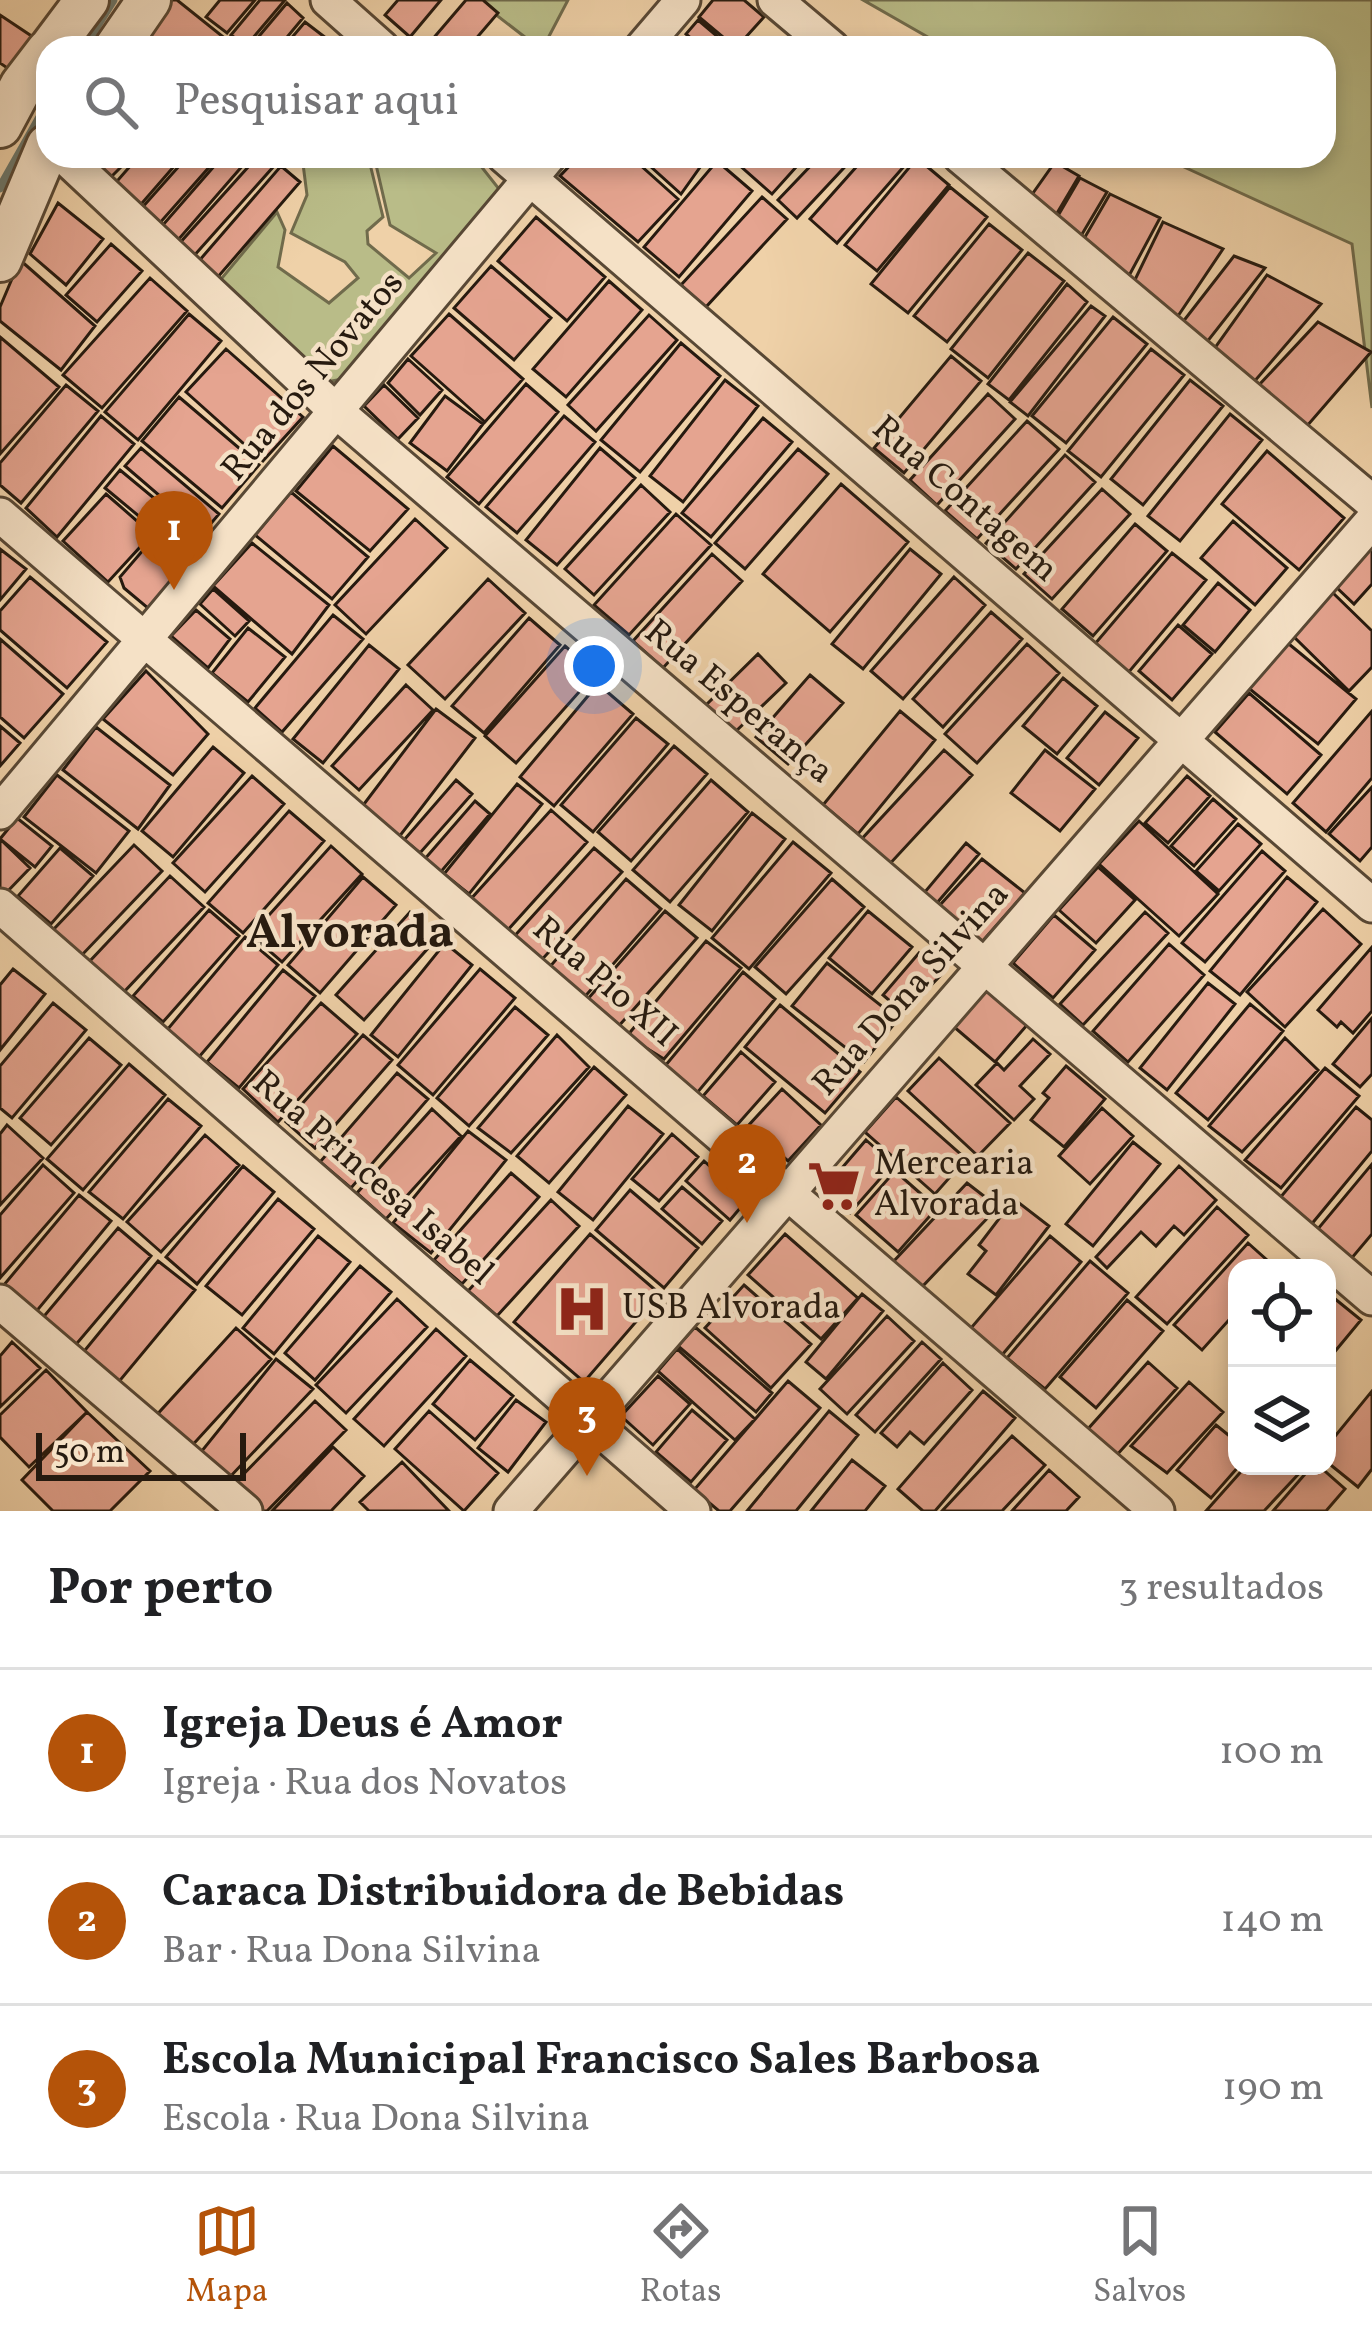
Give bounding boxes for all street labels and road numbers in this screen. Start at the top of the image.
street label: Rua dos Novatos [211,261,417,493]
street label: Rua Contagem [860,405,1068,595]
street label: Rua Esperança [633,609,843,797]
street label: Rua Dona Silvina [802,872,1022,1108]
street label: Rua Pio XII [521,906,687,1060]
street label: Rua Princesa Isabel [240,1060,504,1298]

